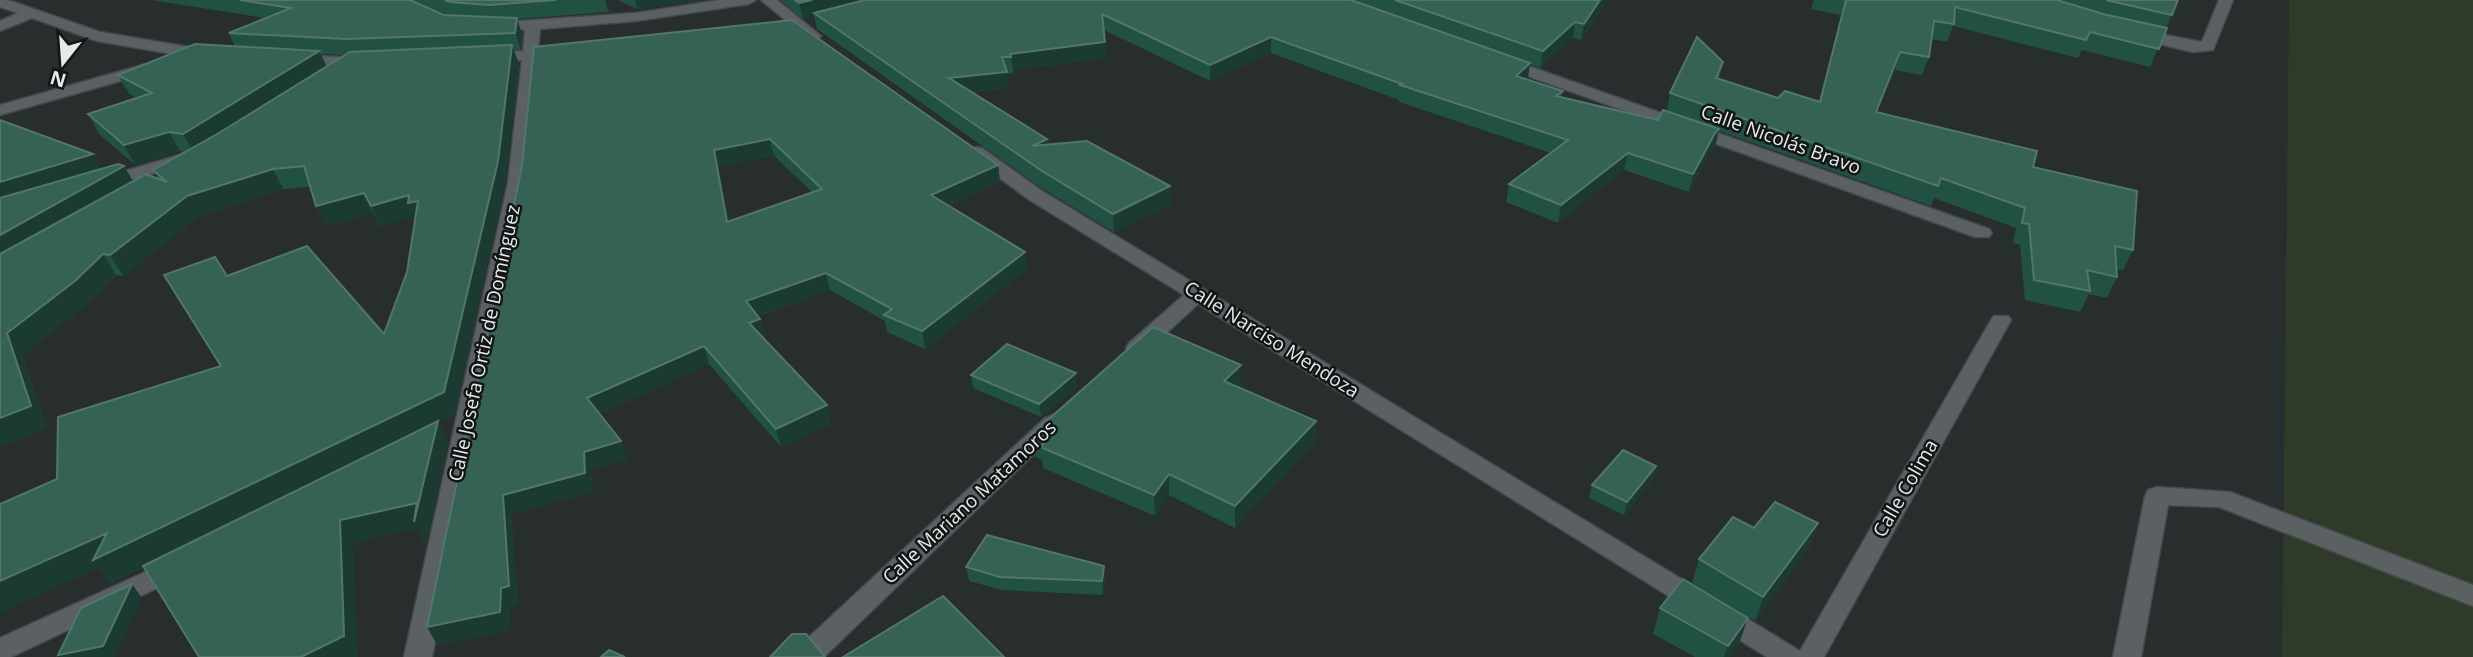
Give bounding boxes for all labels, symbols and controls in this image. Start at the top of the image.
north arrow [28,28,98,98]
text: N [47,65,69,94]
street label: Calle Nicolás Bravo [1698,98,1864,180]
street label: Calle Josefa Ortiz de Domínguez [442,202,526,484]
street label: Calle Narciso Mendoza [1180,275,1364,403]
street label: Calle Mariano Matamoros [876,414,1062,590]
street label: Calle Colima [1867,434,1943,542]

